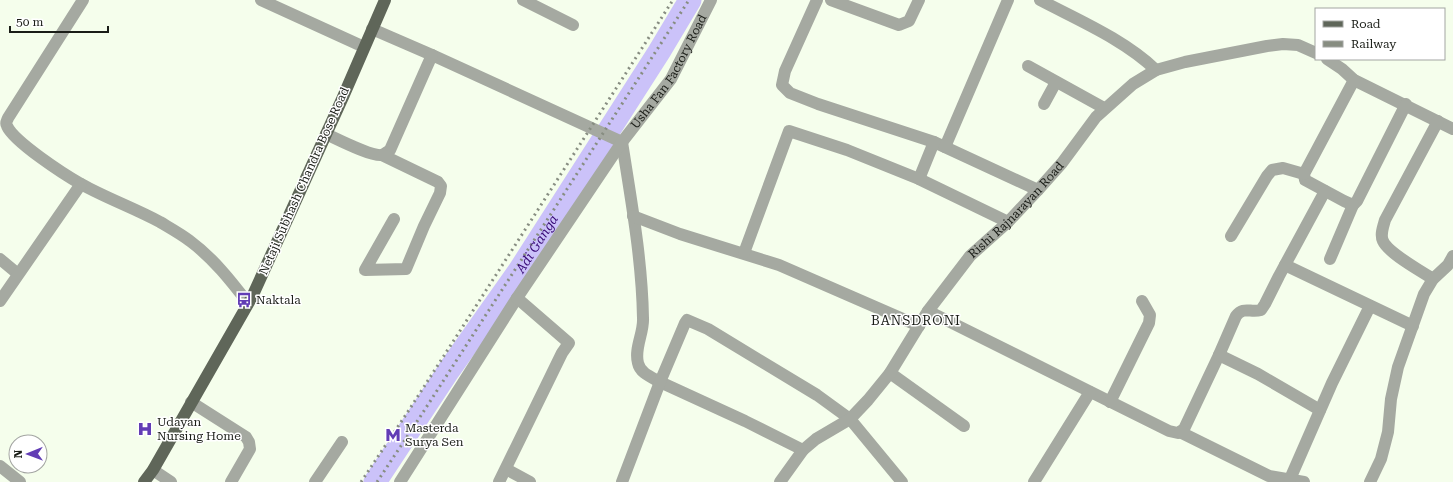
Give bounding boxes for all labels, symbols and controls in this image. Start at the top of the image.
scale bar [10,8,108,34]
legend [1315,8,1445,60]
street label: Usha Fan Factory Road [628,12,710,132]
text: 50 m [16,15,43,29]
text: Road [1351,17,1381,31]
text: Railway [1351,37,1397,51]
street label: Netaji Subhash Chandra Bose Road [256,85,352,277]
street label: Rishi Rajnarayan Road [966,159,1067,261]
water label: Adi Ganga [512,212,561,276]
bus stop icon: Naktala [235,291,253,309]
place label: Naktala [256,293,301,307]
district label: BANSDRONI [871,313,961,328]
place label: Udayan Nursing Home [157,415,241,443]
hospital icon: Udayan Nursing Home [136,420,154,438]
place label: Masterda Surya Sen [405,421,464,449]
metro station icon: Masterda Surya Sen [384,426,402,444]
north arrow [8,434,48,474]
text: N [12,449,25,459]

